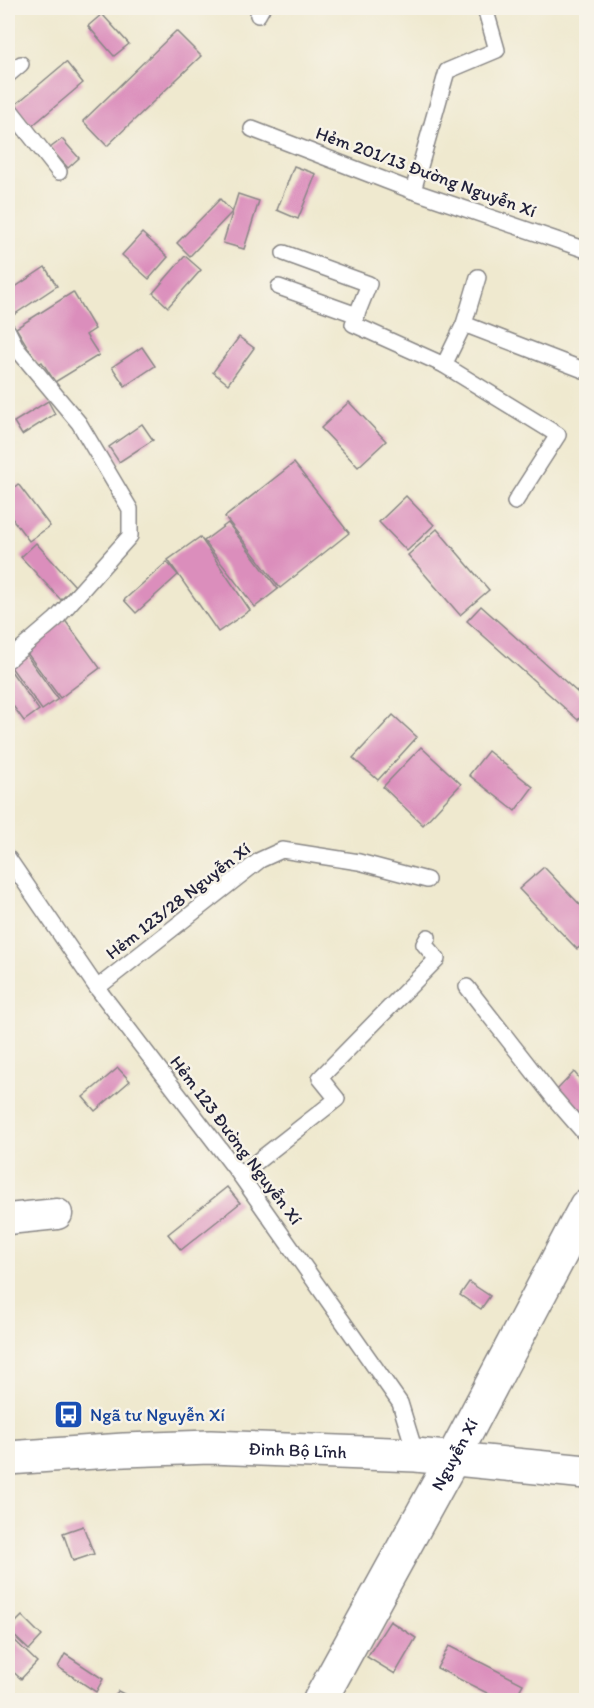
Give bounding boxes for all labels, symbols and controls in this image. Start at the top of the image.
street label: Hẻm 201/13 Đường Nguyễn Xí [313,122,540,222]
street label: Hẻm 123/28 Nguyễn Xí [101,837,255,964]
street label: Hẻm 123 Đường Nguyễn Xí [165,1051,307,1229]
bus stop icon: Ngã tư Nguyễn Xí [53,1399,85,1431]
place label: Ngã tư Nguyễn Xí [90,1404,225,1426]
street label: Nguyễn Xí [426,1414,483,1494]
street label: Đinh Bộ Lĩnh [248,1438,347,1463]

